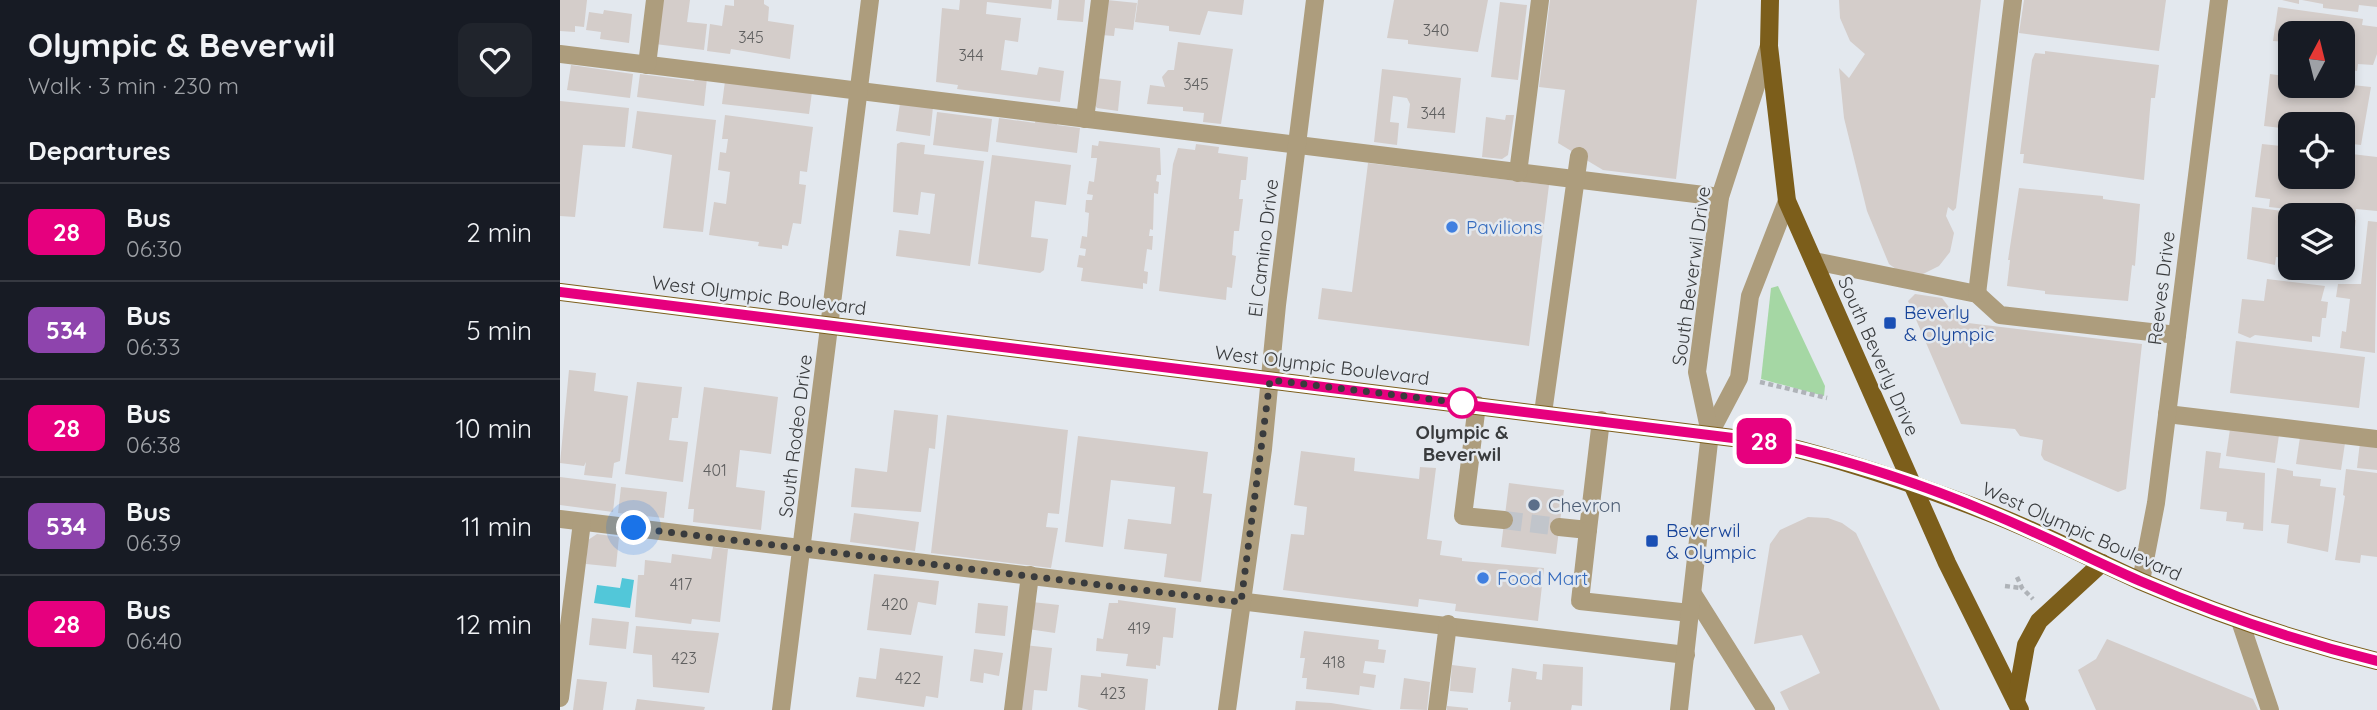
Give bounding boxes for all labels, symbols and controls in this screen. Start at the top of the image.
house number: 340 [1423,20,1449,40]
north arrow [2278,21,2356,98]
map controls [2278,21,2355,280]
button: heart [458,23,532,97]
text: Olympic & Beverwil [28,24,336,65]
house number: 345 [738,27,764,47]
house number: 344 [958,45,984,65]
text: Walk · 3 min · 230 m [28,71,239,100]
house number: 345 [1183,74,1209,94]
house number: 344 [1420,103,1446,123]
button: locate [2278,112,2355,189]
text: Departures [28,134,171,167]
street label: El Camino Drive [1243,178,1283,318]
street label: South Beverwil Drive [1667,185,1715,367]
text: Bus [126,201,171,234]
button: layers [2278,203,2355,280]
place label: Pavilions [1466,215,1543,239]
text: 2 min [466,216,532,249]
text: 28 [53,217,80,247]
marker: Pavilions [1444,219,1460,235]
street label: Reeves Drive [2142,230,2180,346]
text: 06:30 [126,234,182,263]
street label: West Olympic Boulevard [650,270,868,320]
street label: South Beverly Drive [1833,272,1925,440]
text: Bus [126,299,171,332]
place label: Beverly & Olympic [1904,300,1994,346]
text: 5 min [466,314,532,347]
text: 534 [46,315,87,345]
marker: Beverly & Olympic [1882,315,1898,331]
text: 06:33 [126,332,180,361]
street label: West Olympic Boulevard [1213,340,1431,390]
street label: South Rodeo Drive [773,353,817,519]
marker: Olympic & Beverwil [1447,388,1477,418]
text: Bus [126,397,171,430]
text: 10 min [456,412,532,445]
text: 28 [53,413,80,443]
line badge: 28 [1732,418,1796,464]
place label: Olympic & Beverwil [1415,420,1509,466]
text: 28 [1751,426,1777,456]
text: 06:38 [126,430,181,459]
house number: 401 [703,460,727,480]
street label: West Olympic Boulevard [1978,476,2186,586]
place label: Chevron [1548,493,1621,517]
text: Bus [126,495,171,528]
marker: Chevron [1526,497,1542,513]
text: 11 min [461,510,532,543]
your location [616,510,651,545]
text: 534 [46,511,87,541]
place label: Beverwil & Olympic [1666,518,1756,564]
text: 06:39 [126,528,181,557]
marker: Beverwil & Olympic [1644,533,1660,549]
place label: Food Mart [1497,566,1588,590]
marker: Food Mart [1475,570,1491,586]
house number: 417 [670,574,692,594]
text: Bus [126,593,171,626]
house number: 420 [882,594,908,614]
text: 12 min [457,608,532,641]
text: 28 [53,609,80,639]
house number: 419 [1127,618,1151,638]
text: 06:40 [126,626,182,655]
house number: 423 [671,648,697,668]
house number: 418 [1323,652,1345,672]
house number: 422 [895,668,921,688]
house number: 423 [1100,683,1126,703]

